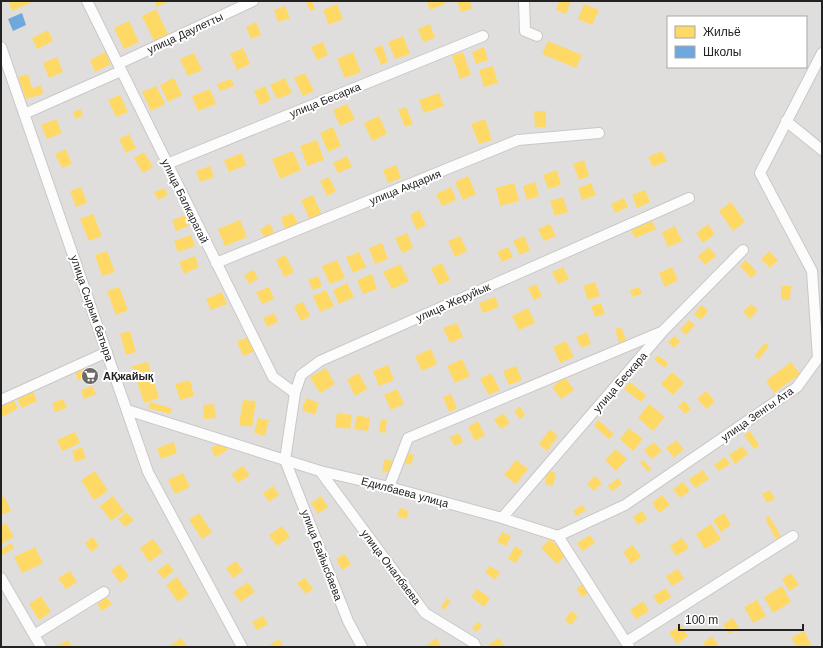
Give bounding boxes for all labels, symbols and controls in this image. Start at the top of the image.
street label: улица Даулетты [145,10,225,56]
legend [667,16,807,68]
text: Жильё [703,25,741,39]
text: Школы [703,45,741,59]
street label: улица Бесарка [288,80,363,120]
street label: улица Балкарагай [159,157,211,245]
street label: улица Акдария [367,167,443,207]
street label: улица Сырым батыра [68,254,116,363]
street label: улица Жеруйык [414,280,492,324]
street label: улица Бескара [591,349,650,414]
supermarket icon: АҚжайық [80,366,100,386]
place label: АҚжайық [103,370,154,382]
street label: улица Зенгы Ата [719,384,796,443]
street label: Едилбаева улица [360,475,451,510]
street label: улица Байысбаева [299,508,345,603]
street label: улица Оналбаева [359,527,424,607]
scale bar [679,606,803,632]
text: 100 m [685,613,718,627]

